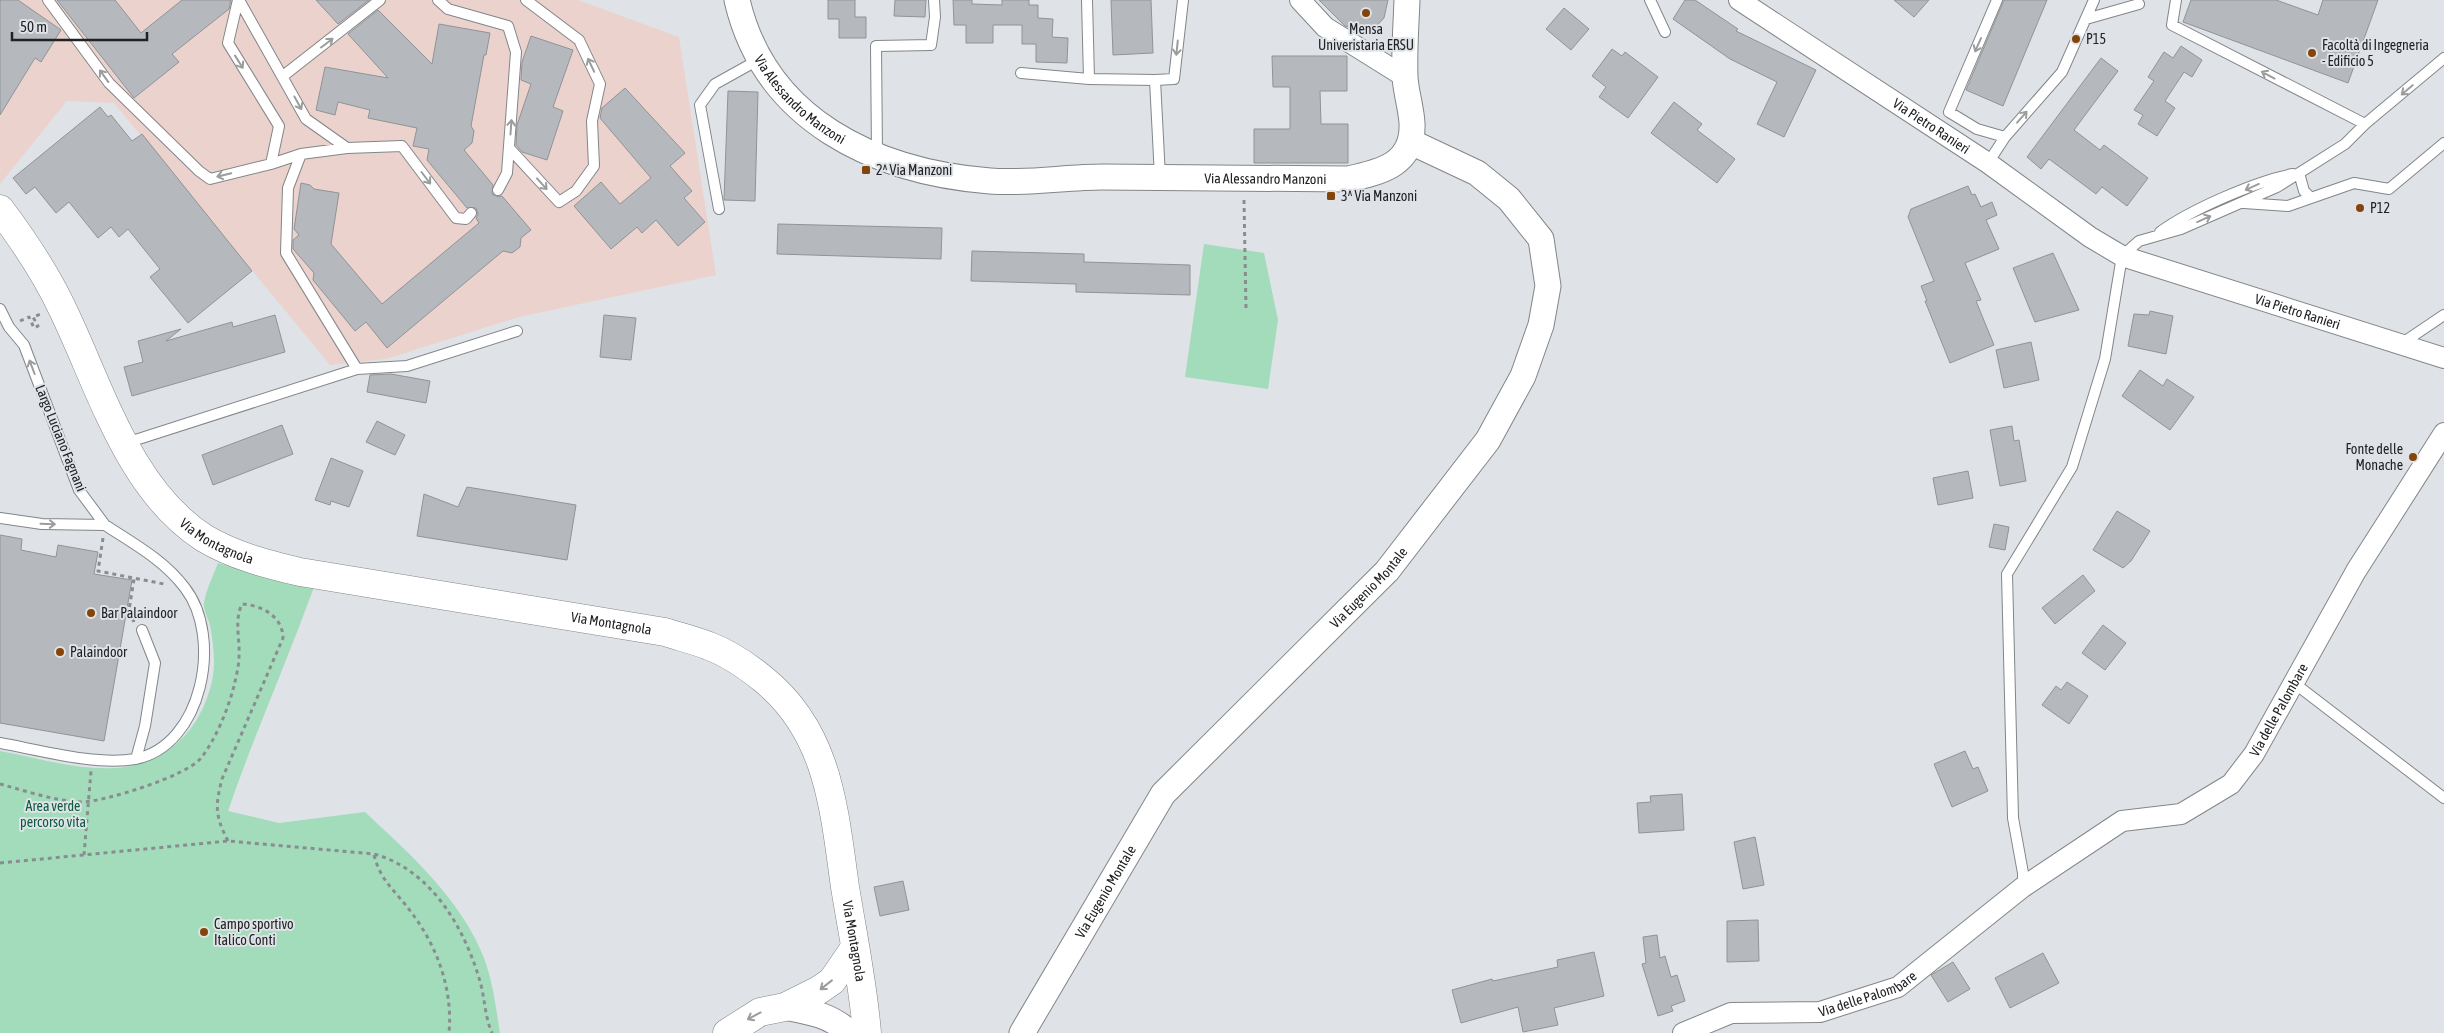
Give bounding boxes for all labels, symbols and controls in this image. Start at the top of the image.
marker: Mensa Univeristaria ERSU [1360,7,1372,19]
scale bar [12,10,148,42]
text: 50 m [20,18,47,35]
place label: Mensa Univeristaria ERSU [1318,21,1414,53]
place label: P15 [2086,31,2106,47]
marker: P15 [2070,33,2082,45]
one-way arrow [320,37,333,48]
one-way arrow [1972,37,1982,52]
place label: Facoltà di Ingegneria - Edificio 5 [2322,37,2429,69]
one-way arrow [1172,40,1182,56]
marker: Facoltà di Ingegneria - Edificio 5 [2306,47,2318,59]
street label: Via Alessandro Manzoni [751,52,848,147]
one-way arrow [235,54,245,68]
one-way arrow [586,58,595,73]
one-way arrow [99,69,109,83]
one-way arrow [2262,70,2276,80]
one-way arrow [2400,84,2413,95]
street label: Via Pietro Ranieri [1890,95,1973,157]
one-way arrow [293,96,303,110]
one-way arrow [2017,111,2028,124]
one-way arrow [506,119,515,135]
place label: 2^ Via Manzoni [876,162,952,178]
marker: 2^ Via Manzoni [860,164,872,176]
street label: Via Alessandro Manzoni [1204,170,1326,187]
one-way arrow [216,171,232,180]
one-way arrow [420,171,431,184]
one-way arrow [536,177,548,190]
one-way arrow [2245,182,2260,192]
place label: 3^ Via Manzoni [1341,188,1417,204]
marker: 3^ Via Manzoni [1325,190,1337,202]
place label: P12 [2370,200,2390,216]
marker: P12 [2354,202,2366,214]
one-way arrow [2196,214,2211,224]
street label: Via Pietro Ranieri [2253,291,2342,333]
one-way arrow [27,360,37,375]
street label: Largo Luciano Fagnani [32,382,90,494]
place label: Fonte delle Monache [2345,441,2403,473]
marker: Fonte delle Monache [2407,451,2419,463]
street label: Via Montagnola [177,515,255,567]
one-way arrow [40,519,56,529]
street label: Via Eugenio Montale [1327,544,1410,631]
place label: Bar Palaindoor [101,605,178,621]
marker: Bar Palaindoor [85,607,97,619]
street label: Via Montagnola [570,609,653,638]
place label: Palaindoor [70,644,128,660]
marker: Palaindoor [54,646,66,658]
street label: Via delle Palombare [2246,661,2311,759]
park label: Area verde percorso vita [20,798,86,830]
street label: Via Eugenio Montale [1072,842,1139,941]
street label: Via Montagnola [839,900,869,983]
place label: Campo sportivo Italico Conti [214,916,294,948]
marker: Campo sportivo Italico Conti [198,926,210,938]
street label: Via delle Palombare [1817,968,1920,1020]
one-way arrow [819,980,833,990]
one-way arrow [747,1011,762,1021]

